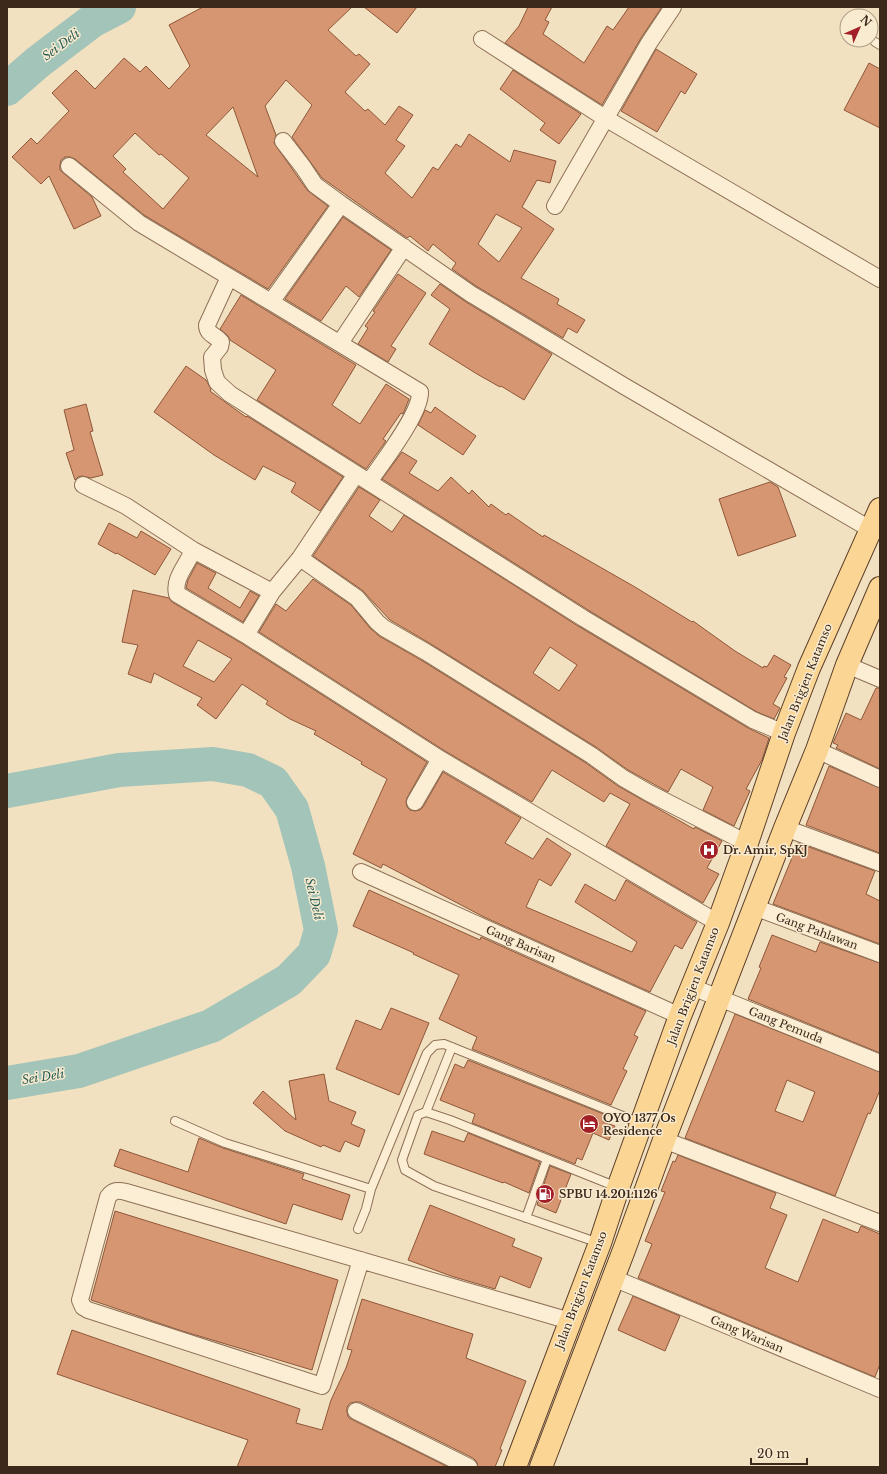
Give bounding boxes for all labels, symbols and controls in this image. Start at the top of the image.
north arrow [839,8,879,48]
text: N [857,12,875,30]
water label: Sei Deli [39,25,83,64]
street label: Jalan Brigjen Katamso [774,621,835,744]
hospital icon: Dr. Amir, SpKJ [698,839,720,861]
place label: Dr. Amir, SpKJ [723,843,808,857]
water label: Sei Deli [302,876,327,922]
street label: Gang Pahlawan [774,910,860,952]
street label: Gang Barisan [484,922,559,966]
street label: Jalan Brigjen Katamso [663,925,722,1049]
street label: Gang Pemuda [747,1004,826,1047]
water label: Sei Deli [21,1066,66,1087]
place label: OYO 1377 Os Residence [603,1111,676,1138]
hotel icon: OYO 1377 Os Residence [578,1113,600,1135]
fuel station icon: SPBU 14.201.1126 [534,1183,556,1205]
place label: SPBU 14.201.1126 [559,1187,658,1201]
street label: Jalan Brigjen Katamso [551,1229,610,1353]
street label: Gang Warisan [708,1312,786,1356]
scale bar [751,1440,807,1466]
text: 20 m [757,1446,789,1461]

